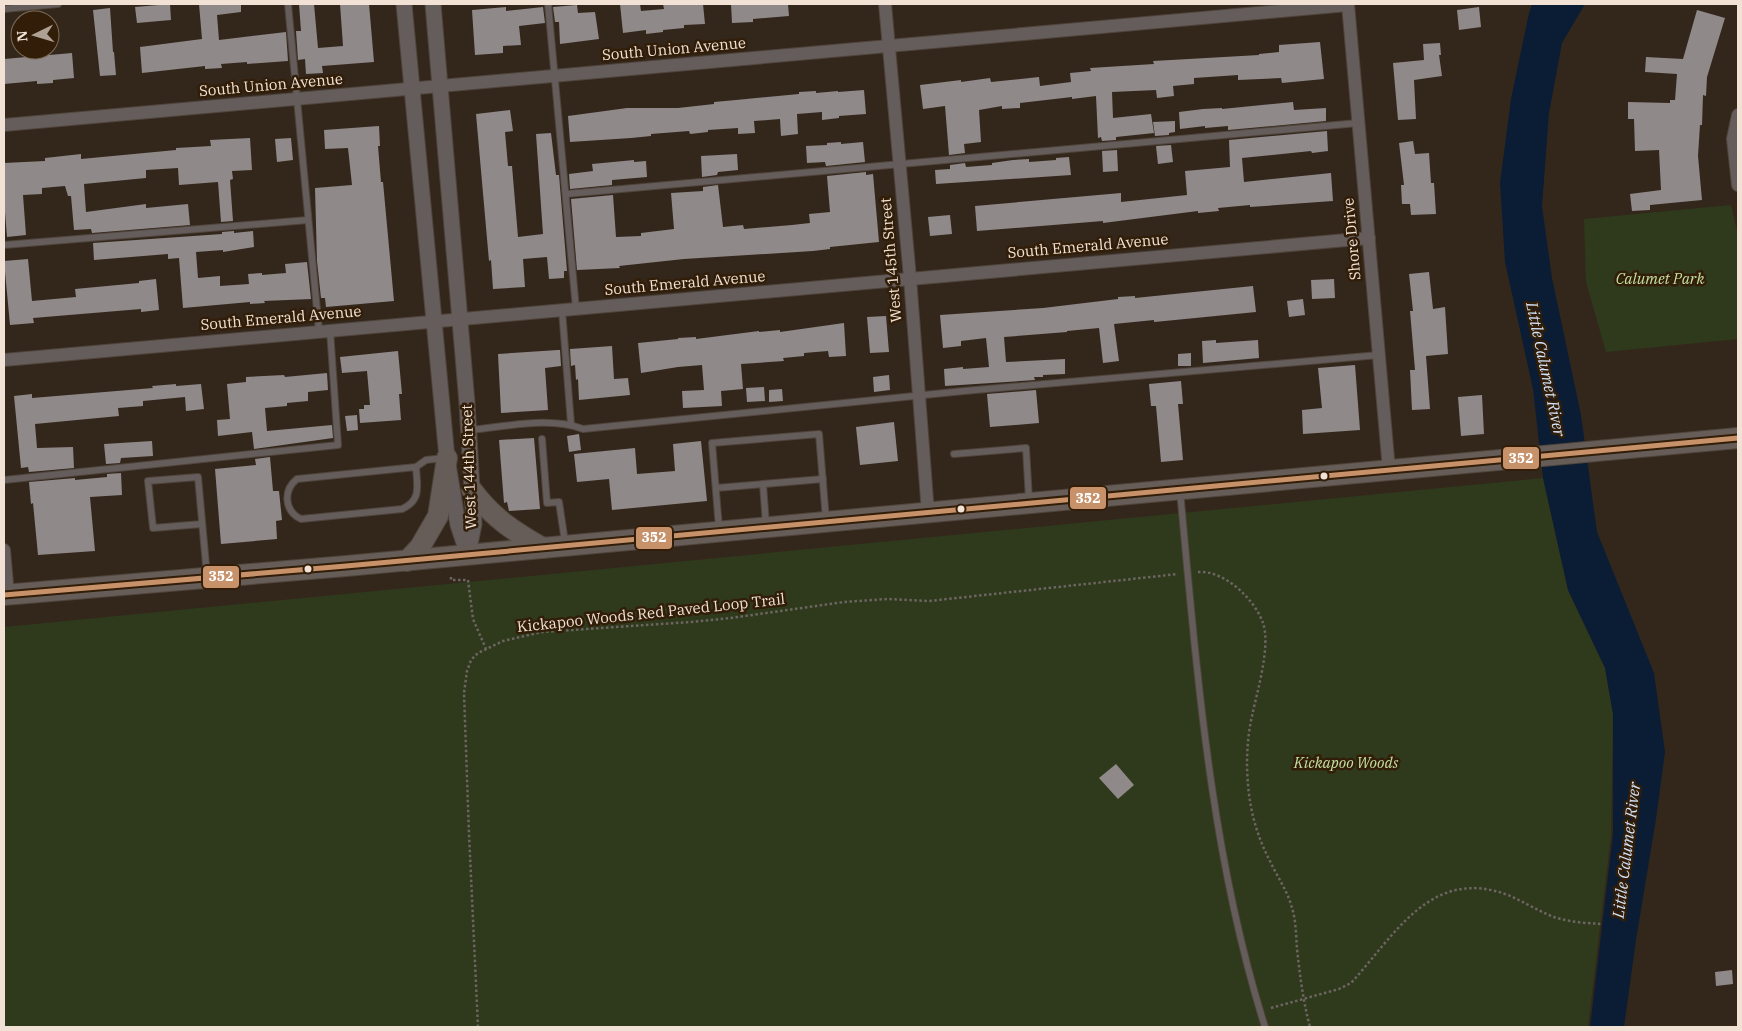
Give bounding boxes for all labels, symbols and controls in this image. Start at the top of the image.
north arrow [10,10,60,60]
text: N [13,30,31,42]
street label: South Union Avenue [601,33,747,64]
street label: South Union Avenue [198,69,344,100]
street label: West 145th Street [876,197,905,323]
street label: Shore Drive [1338,197,1365,281]
street label: South Emerald Avenue [1007,229,1169,262]
street label: South Emerald Avenue [604,266,766,299]
park label: Calumet Park [1616,269,1704,288]
water label: Little Calumet River [1522,299,1570,439]
street label: South Emerald Avenue [200,301,362,334]
street label: West 144th Street [457,404,480,530]
line badge: 352 [1502,446,1540,470]
text: 352 [1508,449,1534,467]
unlabelled marker [1319,471,1329,481]
line badge: 352 [1069,486,1107,510]
text: 352 [1075,489,1101,507]
unlabelled marker [956,504,966,514]
line badge: 352 [635,526,673,550]
text: 352 [641,528,667,546]
unlabelled marker [303,564,313,574]
line badge: 352 [202,565,240,589]
text: 352 [208,567,234,585]
street label: Kickapoo Woods Red Paved Loop Trail [516,589,786,636]
park label: Kickapoo Woods [1293,753,1399,772]
water label: Little Calumet River [1608,780,1644,920]

